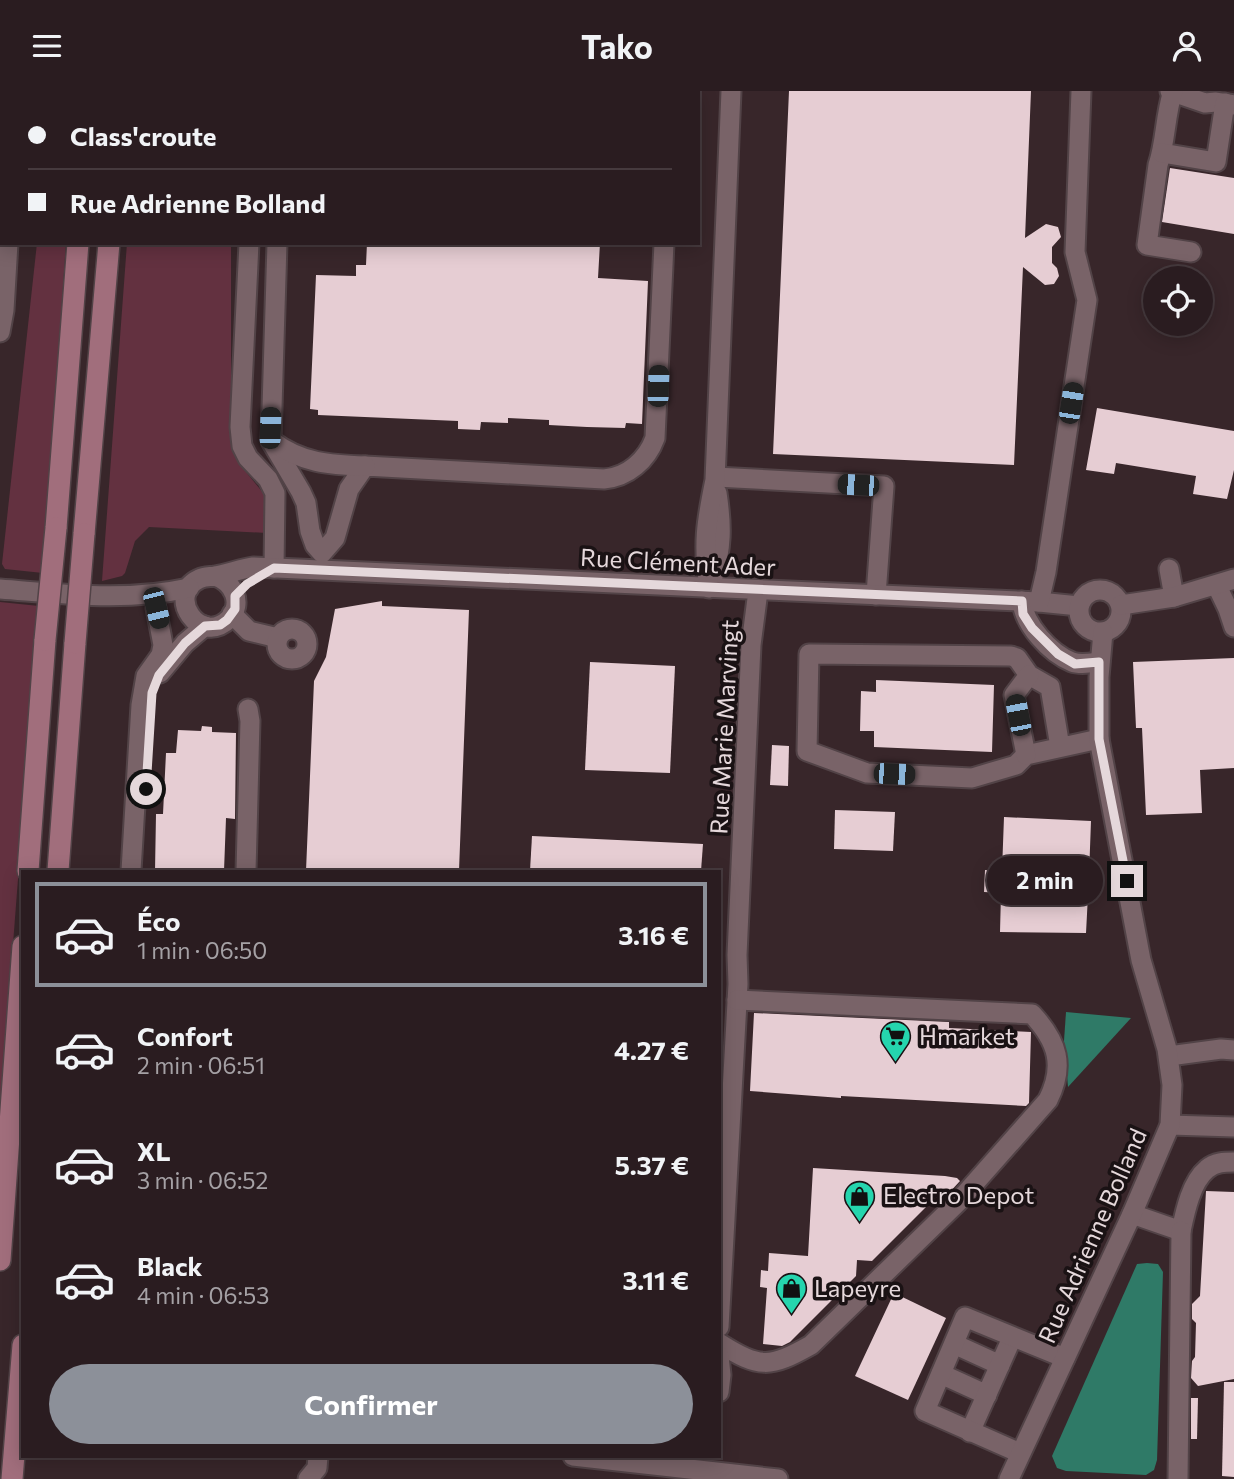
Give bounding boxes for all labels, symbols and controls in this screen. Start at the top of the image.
text: Tako [581,26,653,66]
icon: menu [28,27,66,65]
icon: person [1168,27,1206,65]
text: Class'croute [70,120,217,151]
text: Rue Adrienne Bolland [70,187,326,218]
map controls [1143,266,1213,336]
button: locate [1143,266,1213,336]
car [647,365,670,407]
car [1058,381,1085,425]
car [259,407,282,449]
car [837,473,880,497]
street label: Rue Clément Ader [580,542,777,581]
car [141,585,172,631]
street label: Rue Marie Marvingt [703,619,744,835]
car [1004,692,1033,738]
car [873,763,916,785]
route start [130,773,162,805]
callout: 2 min [987,857,1102,905]
route end [1111,865,1143,897]
text: 2 min [1016,866,1074,894]
icon: car [53,903,116,966]
text: Éco [137,905,181,936]
text: 3.16 € [618,919,689,950]
text: 1 min · 06:50 [137,936,267,964]
icon: car [53,1018,116,1081]
text: Confort [137,1020,233,1051]
supermarket icon: Hmarket [879,1020,913,1064]
place label: Hmarket [919,1021,1015,1050]
text: 4.27 € [614,1034,689,1065]
text: 2 min · 06:51 [137,1051,265,1079]
street label: Rue Adrienne Bolland [1031,1124,1152,1347]
icon: car [53,1133,116,1196]
text: XL [137,1135,171,1166]
text: 5.37 € [615,1149,689,1180]
text: 3 min · 06:52 [137,1166,268,1194]
shop icon: Electro Depot [843,1179,877,1223]
place label: Electro Depot [883,1180,1035,1209]
icon: car [53,1248,116,1311]
text: Black [137,1250,203,1281]
text: 3.11 € [622,1264,689,1295]
shop icon: Lapeyre [774,1272,808,1316]
place label: Lapeyre [814,1273,901,1302]
text: 4 min · 06:53 [137,1281,269,1309]
button: Confirmer [49,1364,693,1444]

